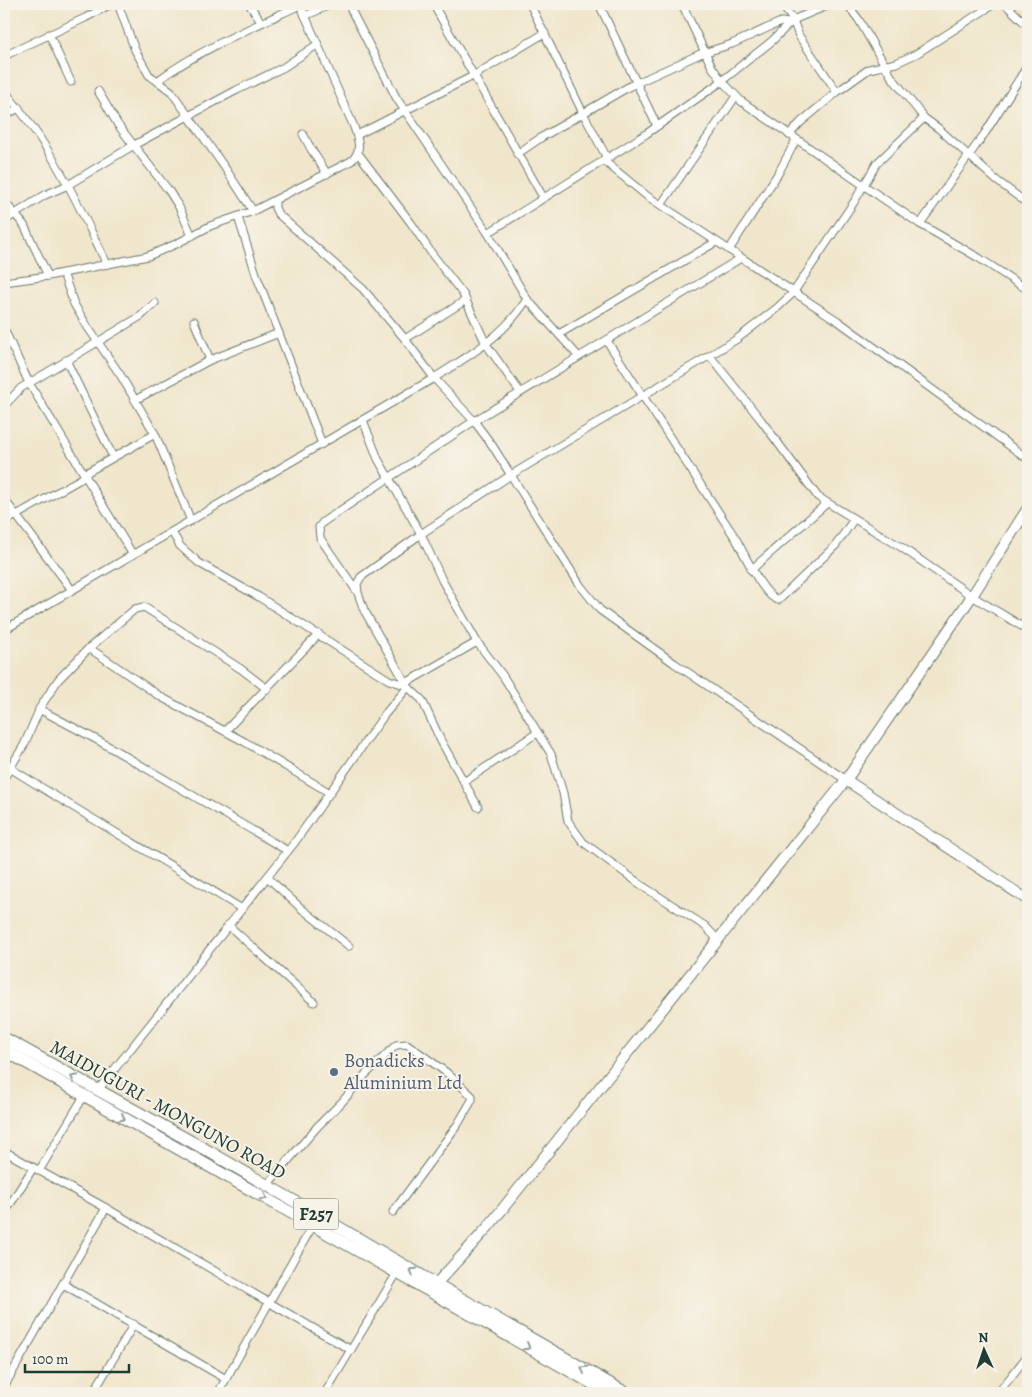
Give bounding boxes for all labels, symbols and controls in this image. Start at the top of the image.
street label: MAIDUGURI - MONGUNO ROAD [45,1034,291,1186]
place label: Bonadicks Aluminium Ltd [343,1048,463,1096]
marker: Bonadicks Aluminium Ltd [328,1066,340,1078]
one-way arrow [70,1074,79,1084]
one-way arrow [117,1111,126,1121]
one-way arrow [258,1191,267,1201]
road number: F257 [294,1198,338,1230]
one-way arrow [409,1267,418,1277]
north arrow [960,1324,1010,1374]
text: N [978,1328,989,1347]
one-way arrow [521,1340,530,1350]
scale bar [25,1342,129,1374]
text: 100 m [32,1349,69,1369]
one-way arrow [581,1365,590,1375]

